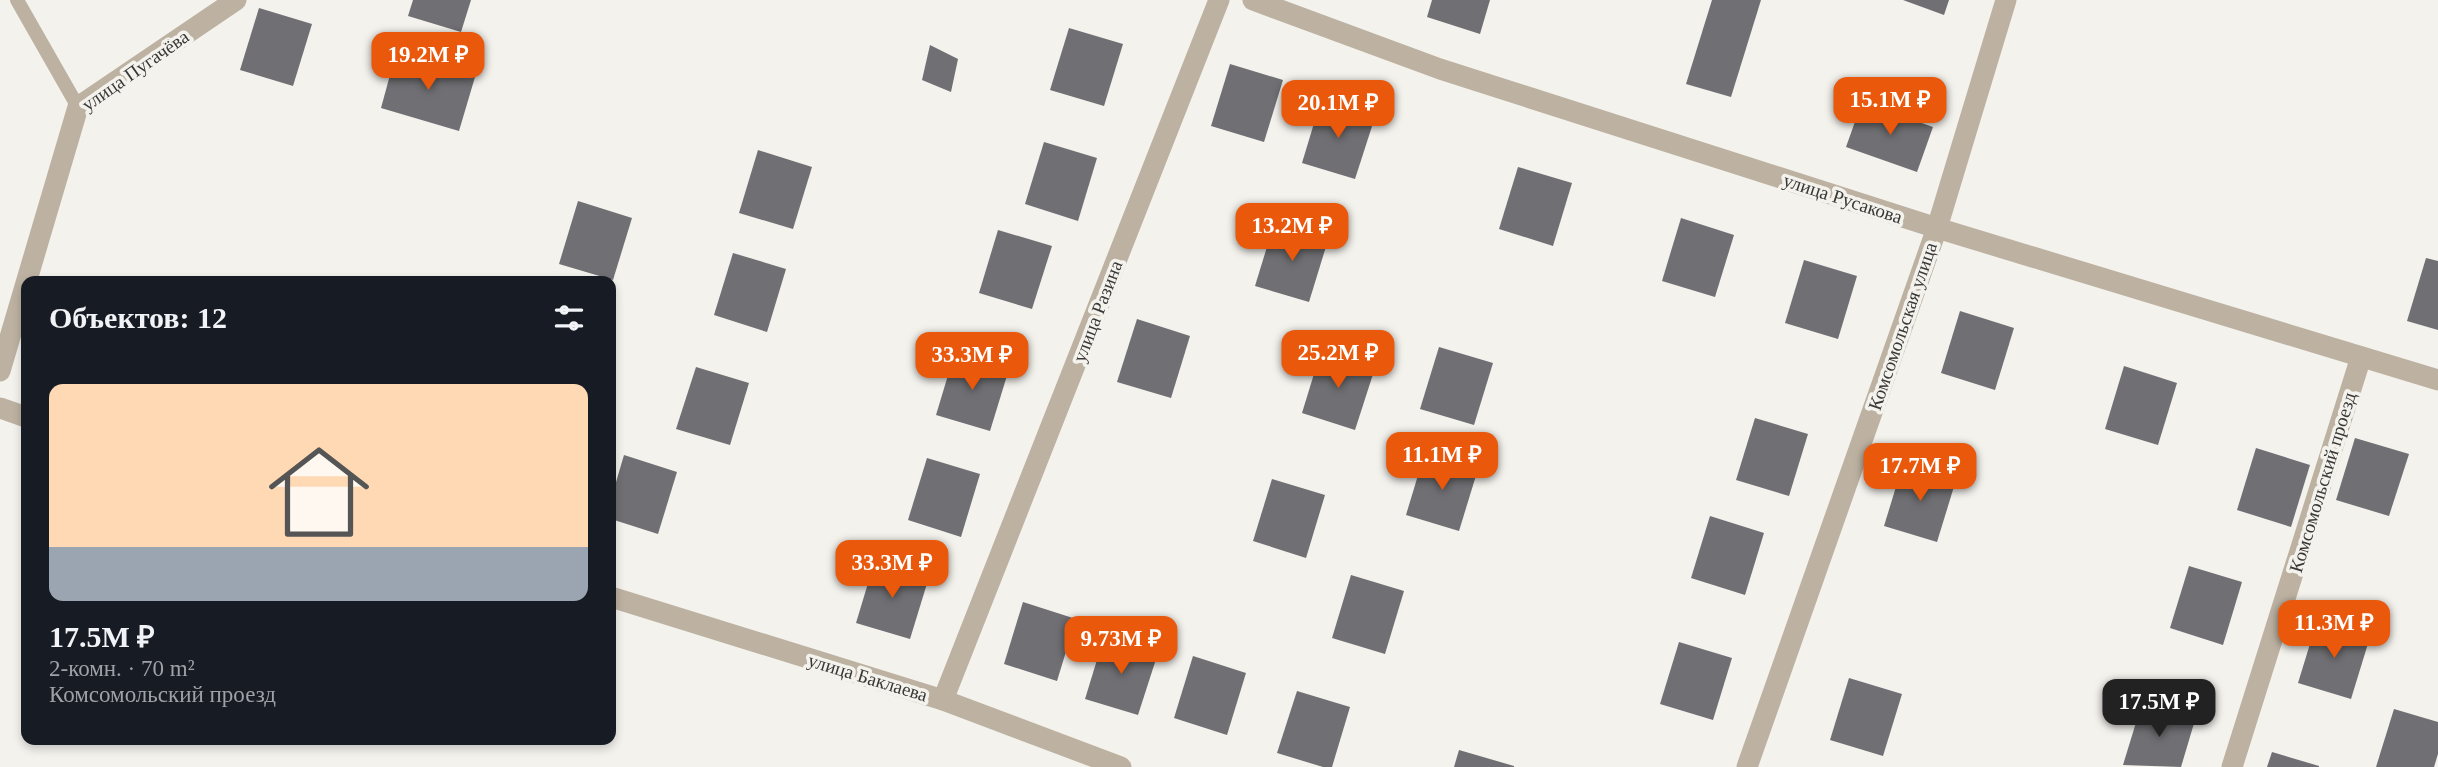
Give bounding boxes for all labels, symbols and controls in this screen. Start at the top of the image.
street label: улица Пугачёва [78,25,193,115]
pin: 19.2M ₽ [363,32,493,92]
text: 19.2M ₽ [387,42,469,67]
pin: 15.1M ₽ [1825,78,1955,137]
pin: 20.1M ₽ [1273,80,1403,140]
text: 15.1M ₽ [1849,87,1931,112]
text: 20.1M ₽ [1297,90,1379,115]
street label: улица Русакова [1781,169,1905,228]
pin: 13.2M ₽ [1227,204,1357,263]
text: 13.2M ₽ [1251,213,1333,238]
street label: Комсомольская улица [1864,239,1941,413]
street label: улица Разина [1068,257,1127,365]
icon: filters [550,299,588,337]
text: Объектов: 12 [49,301,227,334]
pin: 25.2M ₽ [1273,330,1403,390]
pin: 33.3M ₽ [907,332,1037,392]
text: 25.2M ₽ [1297,340,1379,365]
text: 33.3M ₽ [931,342,1013,367]
street label: Комсомольский проезд [2285,389,2360,575]
icon: home [256,429,382,555]
pin: 11.1M ₽ [1377,433,1507,492]
text: 11.1M ₽ [1402,442,1482,467]
pin: 17.7M ₽ [1855,444,1985,503]
text: 17.7M ₽ [1879,453,1961,478]
pin: 33.3M ₽ [827,540,957,600]
text: 33.3M ₽ [851,550,933,575]
pin: 11.3M ₽ [2269,600,2399,660]
text: 11.3M ₽ [2294,610,2374,635]
pin: 9.73M ₽ [1056,616,1186,676]
text: 17.5M ₽ [49,620,155,653]
text: 9.73M ₽ [1080,626,1162,651]
street label: улица Баклаева [806,649,931,706]
text: 2-комн. · 70 m² [49,656,195,681]
pin: 17.5M ₽ [2094,680,2224,739]
text: Комсомольский проезд [49,682,276,707]
text: 17.5M ₽ [2118,689,2200,714]

